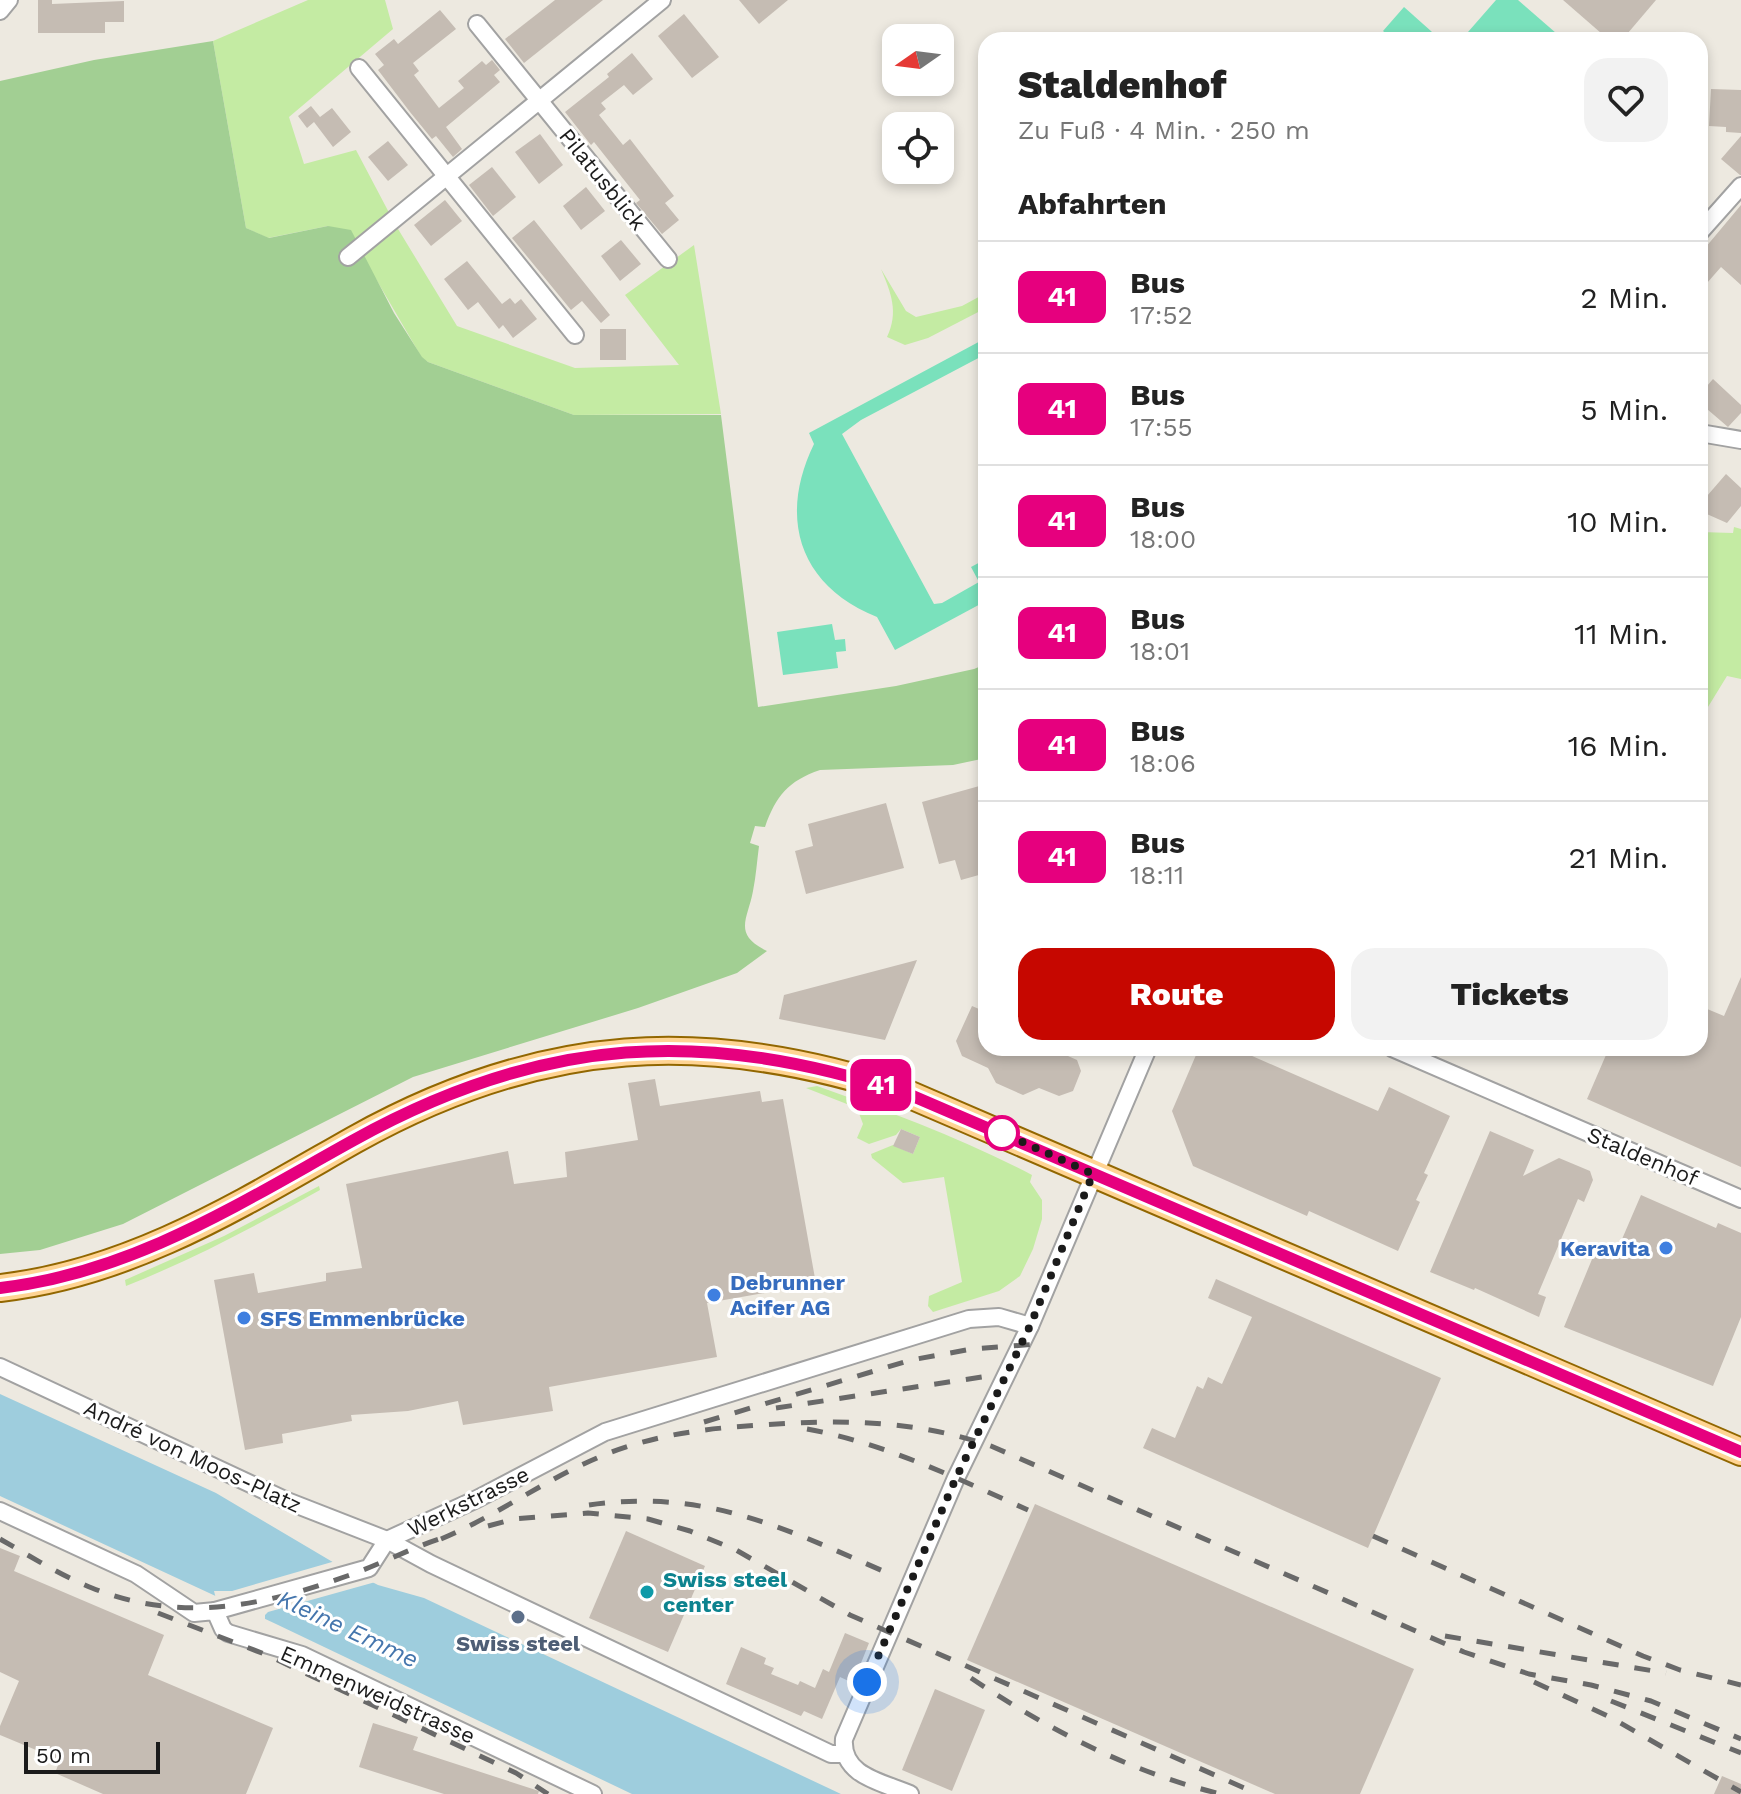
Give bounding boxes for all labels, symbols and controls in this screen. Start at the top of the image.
north arrow [882,24,954,96]
map controls [882,24,954,184]
button: heart [1584,58,1668,142]
text: Staldenhof [1018,63,1226,107]
button: locate [882,112,954,184]
text: Zu Fuß · 4 Min. · 250 m [1018,115,1310,145]
street label: Pilatusblick [554,123,651,235]
text: Abfahrten [1018,186,1167,221]
text: Bus [1130,265,1185,300]
text: 41 [1047,280,1077,313]
text: 2 Min. [1580,280,1668,315]
text: 17:52 [1130,300,1193,330]
text: Bus [1130,377,1185,412]
text: 41 [1047,392,1077,425]
text: 5 Min. [1580,392,1668,427]
text: 17:55 [1130,412,1193,442]
text: Bus [1130,489,1185,524]
text: 41 [1047,504,1077,537]
text: 10 Min. [1567,504,1668,539]
text: 18:00 [1130,524,1196,554]
text: Bus [1130,601,1185,636]
text: 41 [1047,616,1077,649]
text: 11 Min. [1574,616,1668,651]
text: 18:01 [1130,636,1190,666]
text: Bus [1130,713,1185,748]
text: 41 [1047,728,1077,761]
text: 16 Min. [1568,728,1668,763]
text: 18:06 [1130,748,1196,778]
text: Bus [1130,825,1185,860]
text: 41 [1047,840,1077,873]
text: 21 Min. [1568,840,1668,875]
text: 18:11 [1130,860,1184,890]
button: Route [1018,948,1335,1040]
button: Tickets [1351,948,1668,1040]
line badge: 41 [845,1059,917,1111]
text: 41 [866,1068,896,1101]
unlabelled marker [985,1116,1019,1150]
street label: Staldenhof [1584,1122,1702,1191]
place label: Keravita [1560,1236,1650,1261]
marker: Keravita [1657,1239,1675,1257]
place label: Debrunner Acifer AG [730,1270,845,1320]
marker: Debrunner Acifer AG [705,1286,723,1304]
place label: SFS Emmenbrücke [260,1306,465,1331]
marker: SFS Emmenbrücke [235,1309,253,1327]
street label: André von Moos-Platz [80,1395,305,1518]
street label: Werkstrasse [403,1461,533,1542]
place label: Swiss steel center [663,1567,788,1617]
marker: Swiss steel center [638,1583,656,1601]
water label: Kleine Emme [273,1584,423,1674]
marker: Swiss steel [509,1608,527,1626]
place label: Swiss steel [456,1631,581,1656]
street label: Emmenweidstrasse [277,1640,479,1749]
your location [847,1662,887,1702]
scale bar [24,1738,160,1774]
text: 50 m [36,1743,91,1768]

